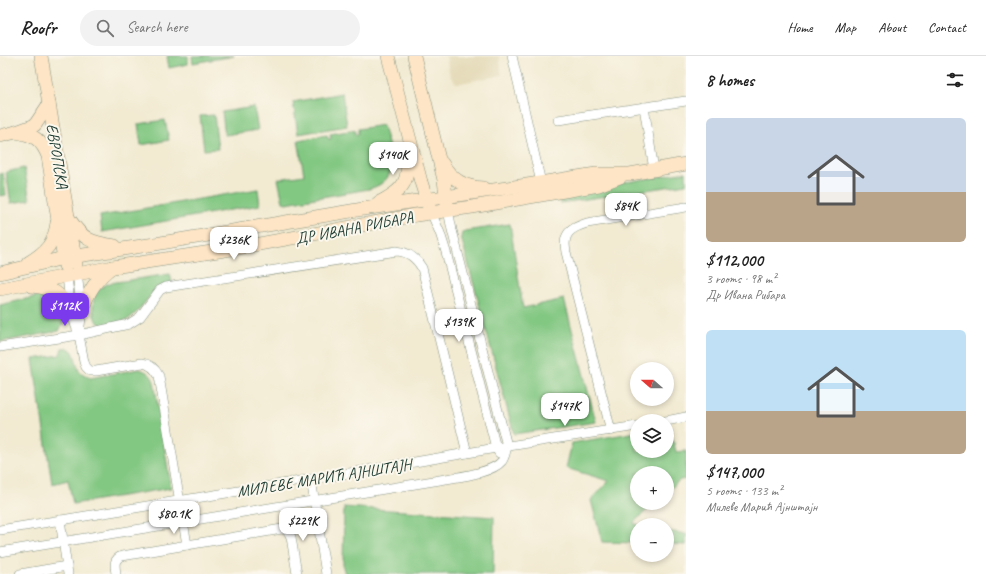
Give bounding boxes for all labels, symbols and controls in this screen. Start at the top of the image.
search box [80,10,360,46]
text: Roofr [20,16,56,40]
icon: search [94,17,116,39]
text: Search here [126,18,188,37]
text: Home [787,19,813,36]
text: Map [835,19,856,36]
text: About [878,19,906,36]
text: Contact [928,19,966,36]
icon: filters [944,69,966,91]
text: 8 homes [706,70,754,91]
street label: ЕВРОПСКА [41,122,73,191]
pin: $140K [365,142,421,176]
icon: home [800,144,872,216]
text: $140K [378,147,408,163]
pin: $84K [602,193,650,227]
text: $84K [614,198,638,214]
street label: ДР ИВАНА РИБАРА [293,207,416,249]
pin: $236K [206,227,262,261]
text: $236K [219,232,249,248]
text: $112,000 [706,250,763,271]
text: 3 rooms · 98 m² [706,271,776,287]
text: Др Ивана Рибара [706,287,785,303]
pin: $112K [37,293,93,327]
text: $112K [50,298,80,314]
pin: $139K [431,309,487,343]
text: $139K [444,314,474,330]
icon: home [800,356,872,428]
north arrow [630,362,674,406]
map controls [630,362,674,562]
pin: $147K [537,393,593,427]
text: $147K [550,398,580,414]
button: layers [630,414,674,458]
street label: МИЛЕВЕ МАРИЋ АЈНШТАЈН [236,454,416,502]
text: $147,000 [706,462,763,483]
button: + [630,466,674,510]
text: 5 rooms · 133 m² [706,483,782,499]
text: Милеве Марић Ајнштајн [706,499,817,515]
pin: $80.1K [141,501,207,535]
text: $80.1K [158,506,190,522]
pin: $229K [275,508,331,542]
text: $229K [288,513,318,529]
button: − [630,518,674,562]

